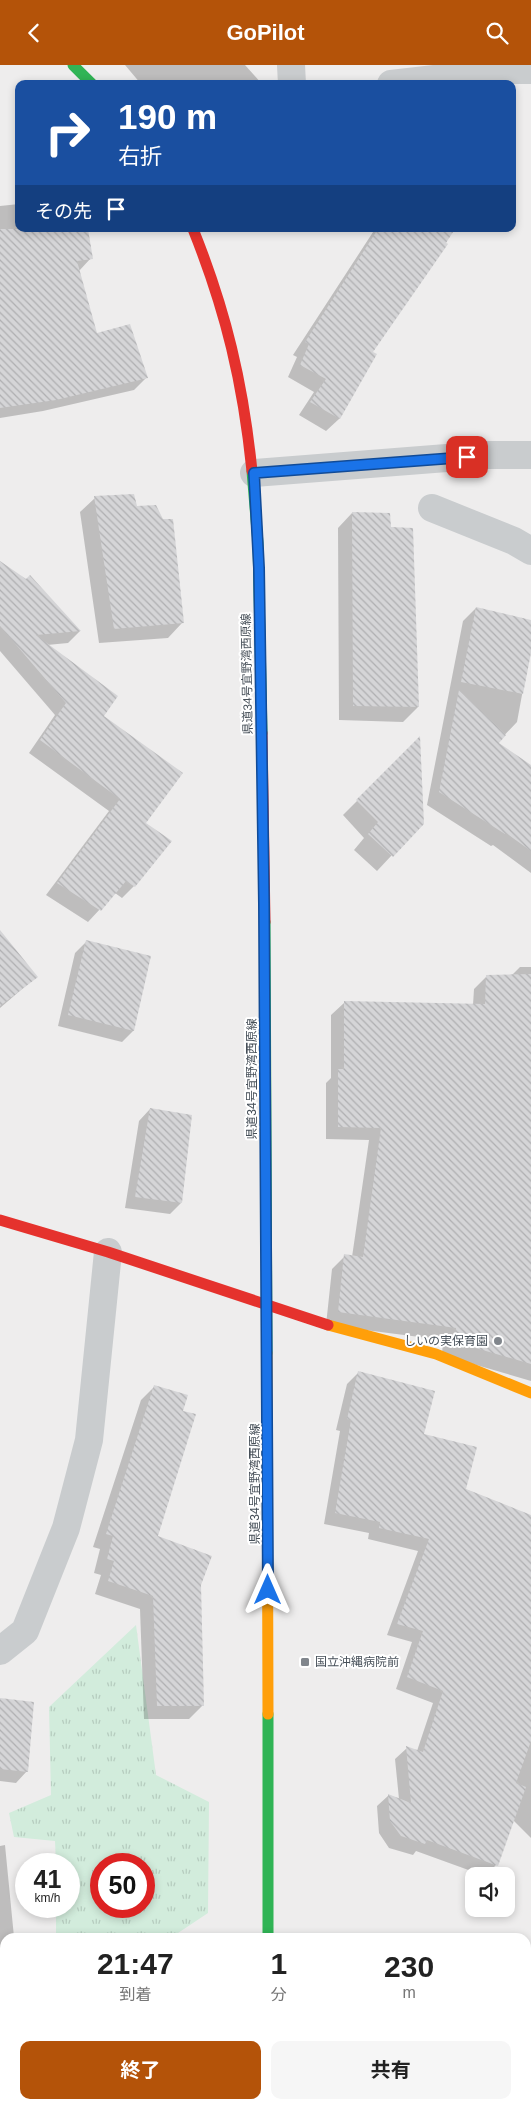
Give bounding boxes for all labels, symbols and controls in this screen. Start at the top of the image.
icon: back [20,19,48,47]
icon: search [483,19,511,47]
text: GoPilot [226,20,305,45]
text: 190 m [118,97,217,136]
icon: right [35,100,100,165]
text: 右折 [118,144,162,169]
icon: arrive [102,195,130,223]
text: その先 [35,201,92,222]
pin [446,436,488,478]
icon: arrive [453,443,481,471]
street label: 県道34号宜野湾西原線 [239,613,255,735]
street label: 県道34号宜野湾西原線 [245,1018,259,1140]
place label: しいの実保育園 [404,1334,488,1348]
marker: しいの実保育園 [492,1335,504,1347]
street label: 県道34号宜野湾西原線 [248,1423,262,1545]
position arrow [241,1563,293,1615]
place label: 国立沖縄病院前 [315,1655,399,1669]
marker: 国立沖縄病院前 [299,1656,311,1668]
speed limit sign: 50 [90,1853,155,1918]
text: 41 [34,1865,61,1893]
map controls [465,1867,515,1917]
button: sound [465,1867,515,1917]
text: km/h [34,1891,61,1905]
text: 21:47 [97,1947,174,1980]
text: 1 [270,1947,287,1980]
text: 230 [384,1950,434,1983]
text: m [402,1984,416,2001]
text: 到着 [119,1986,151,2003]
text: 分 [271,1986,287,2003]
button: 終了 [20,2041,261,2099]
button: 共有 [271,2041,511,2099]

